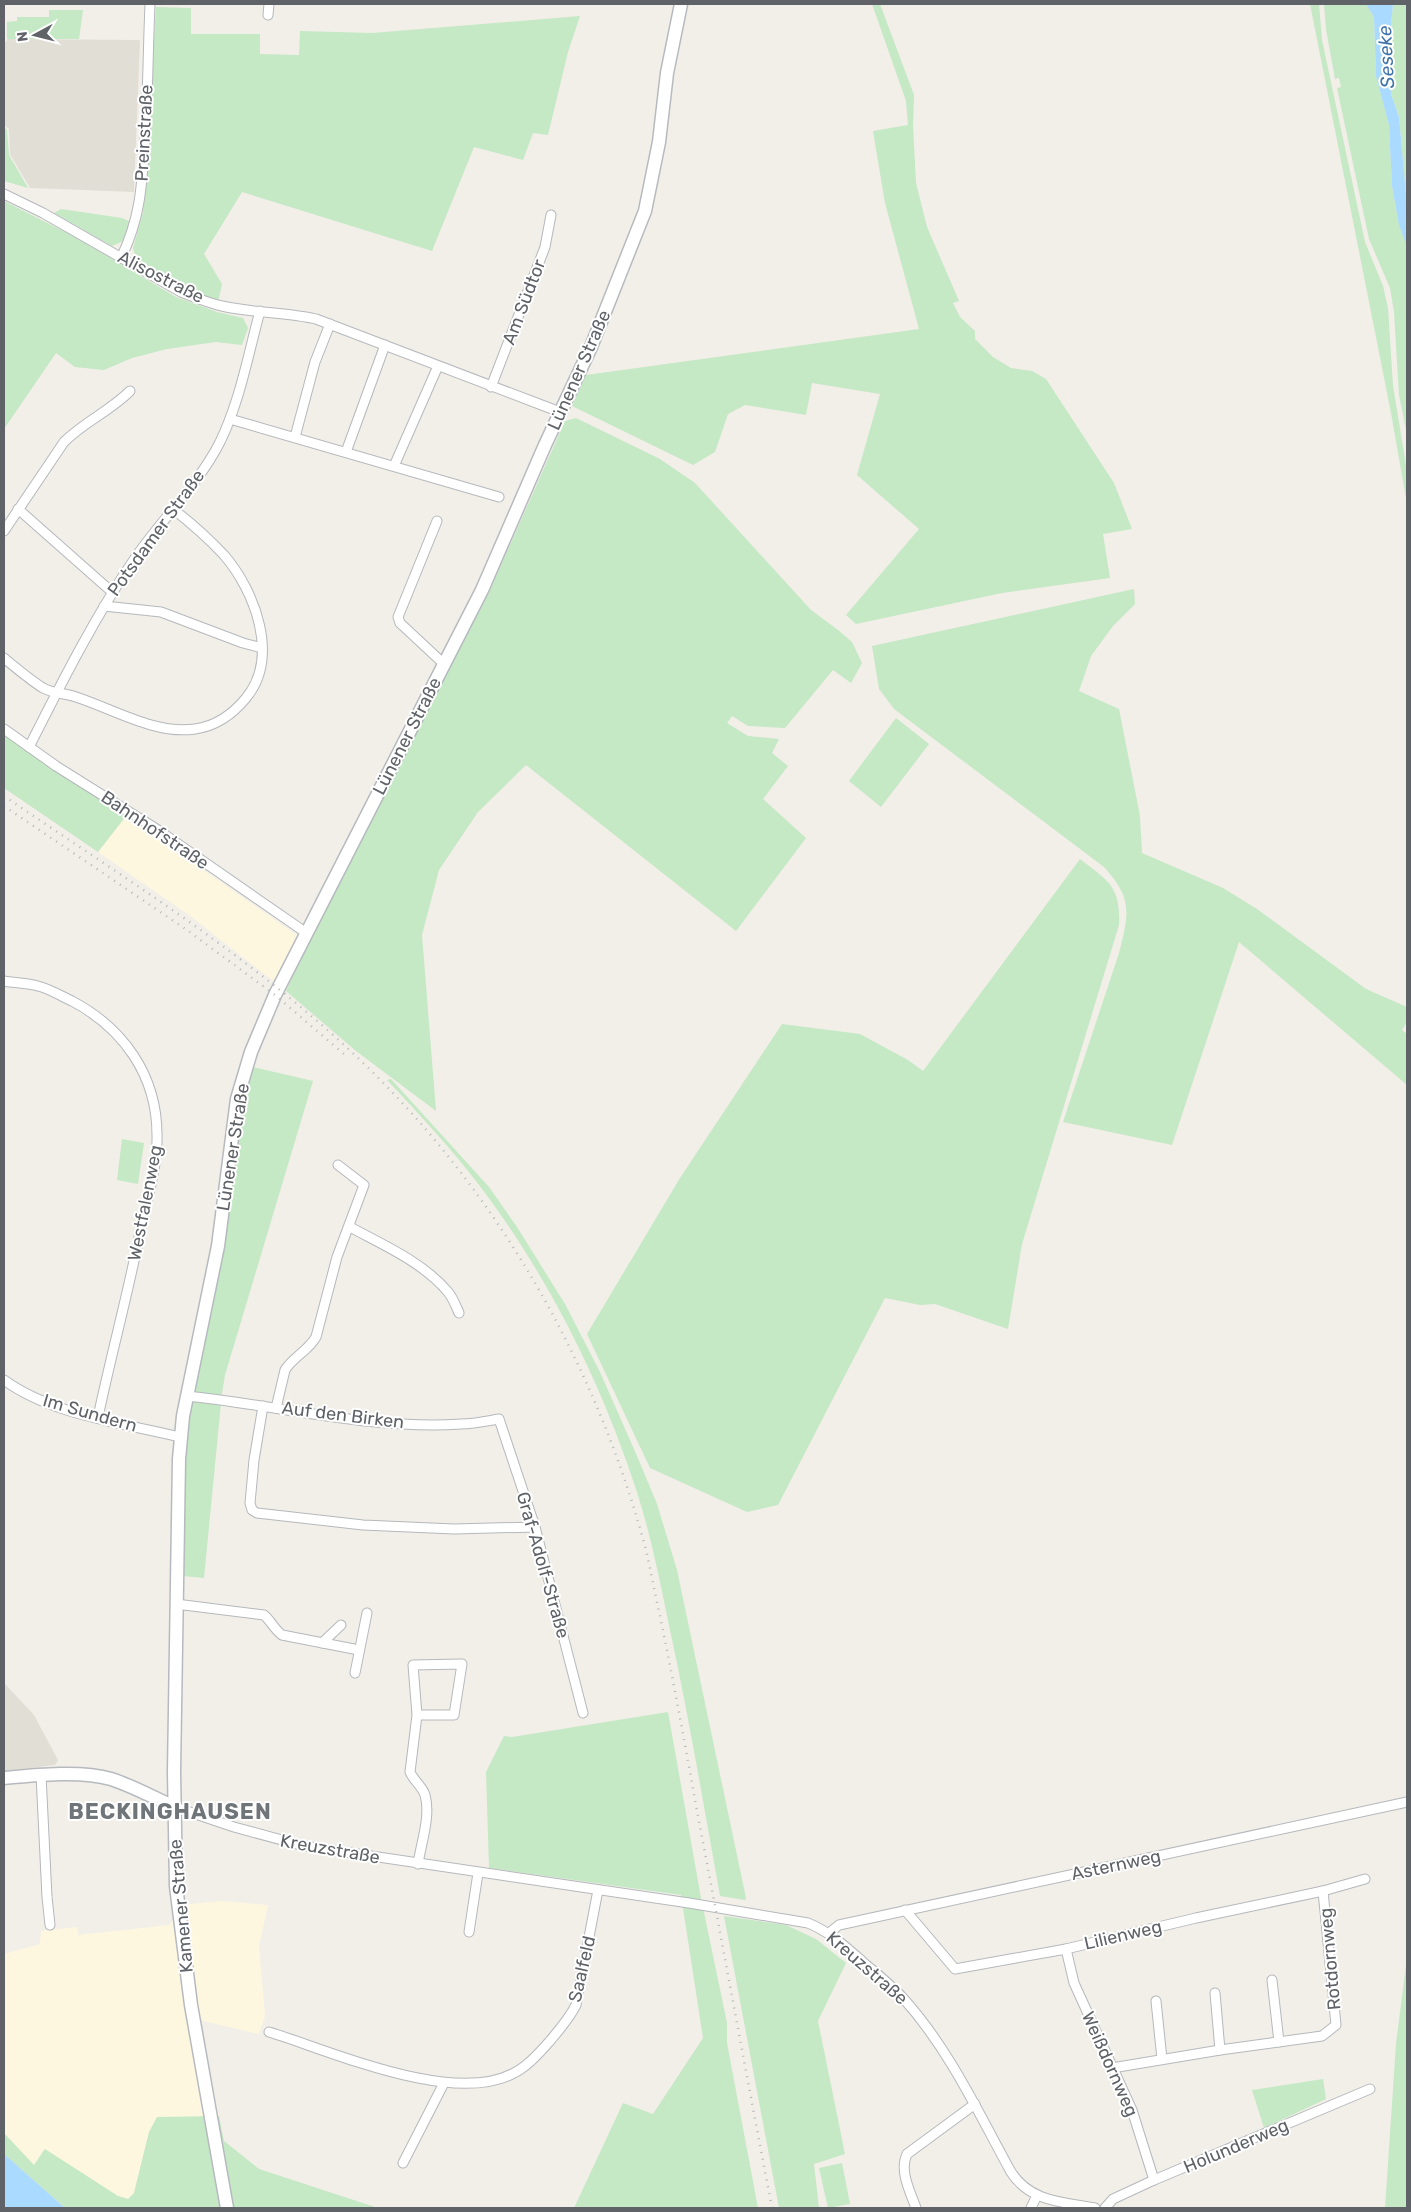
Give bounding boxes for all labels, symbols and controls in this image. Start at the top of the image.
north arrow [10,10,60,60]
water label: Seseke [1373,25,1399,89]
text: N [14,30,32,43]
street label: Preinstraße [130,84,158,182]
street label: Alisostraße [114,246,208,308]
street label: Am Südtor [498,256,550,348]
street label: Lünener Straße [543,307,615,433]
street label: Potsdamer Straße [103,465,209,601]
street label: Lünener Straße [368,674,446,798]
street label: Bahnhofstraße [97,786,213,874]
street label: Lünener Straße [212,1082,254,1212]
street label: Westfalenweg [123,1143,167,1263]
street label: Im Sundern [40,1389,140,1437]
street label: Auf den Birken [281,1397,405,1433]
street label: Graf-Adolf-Straße [512,1489,574,1641]
district label: BECKINGHAUSEN [68,1798,272,1825]
street label: Kreuzstraße [278,1829,382,1869]
street label: Kamener Straße [164,1838,198,1974]
street label: Asternweg [1069,1845,1163,1885]
street label: Rotdornweg [1315,1907,1345,2011]
street label: Lilienweg [1082,1915,1164,1955]
street label: Kreuzstraße [822,1927,912,2009]
street label: Saalfeld [564,1934,600,2004]
street label: Weißdornweg [1077,2008,1143,2120]
street label: Holunderweg [1180,2114,1292,2178]

